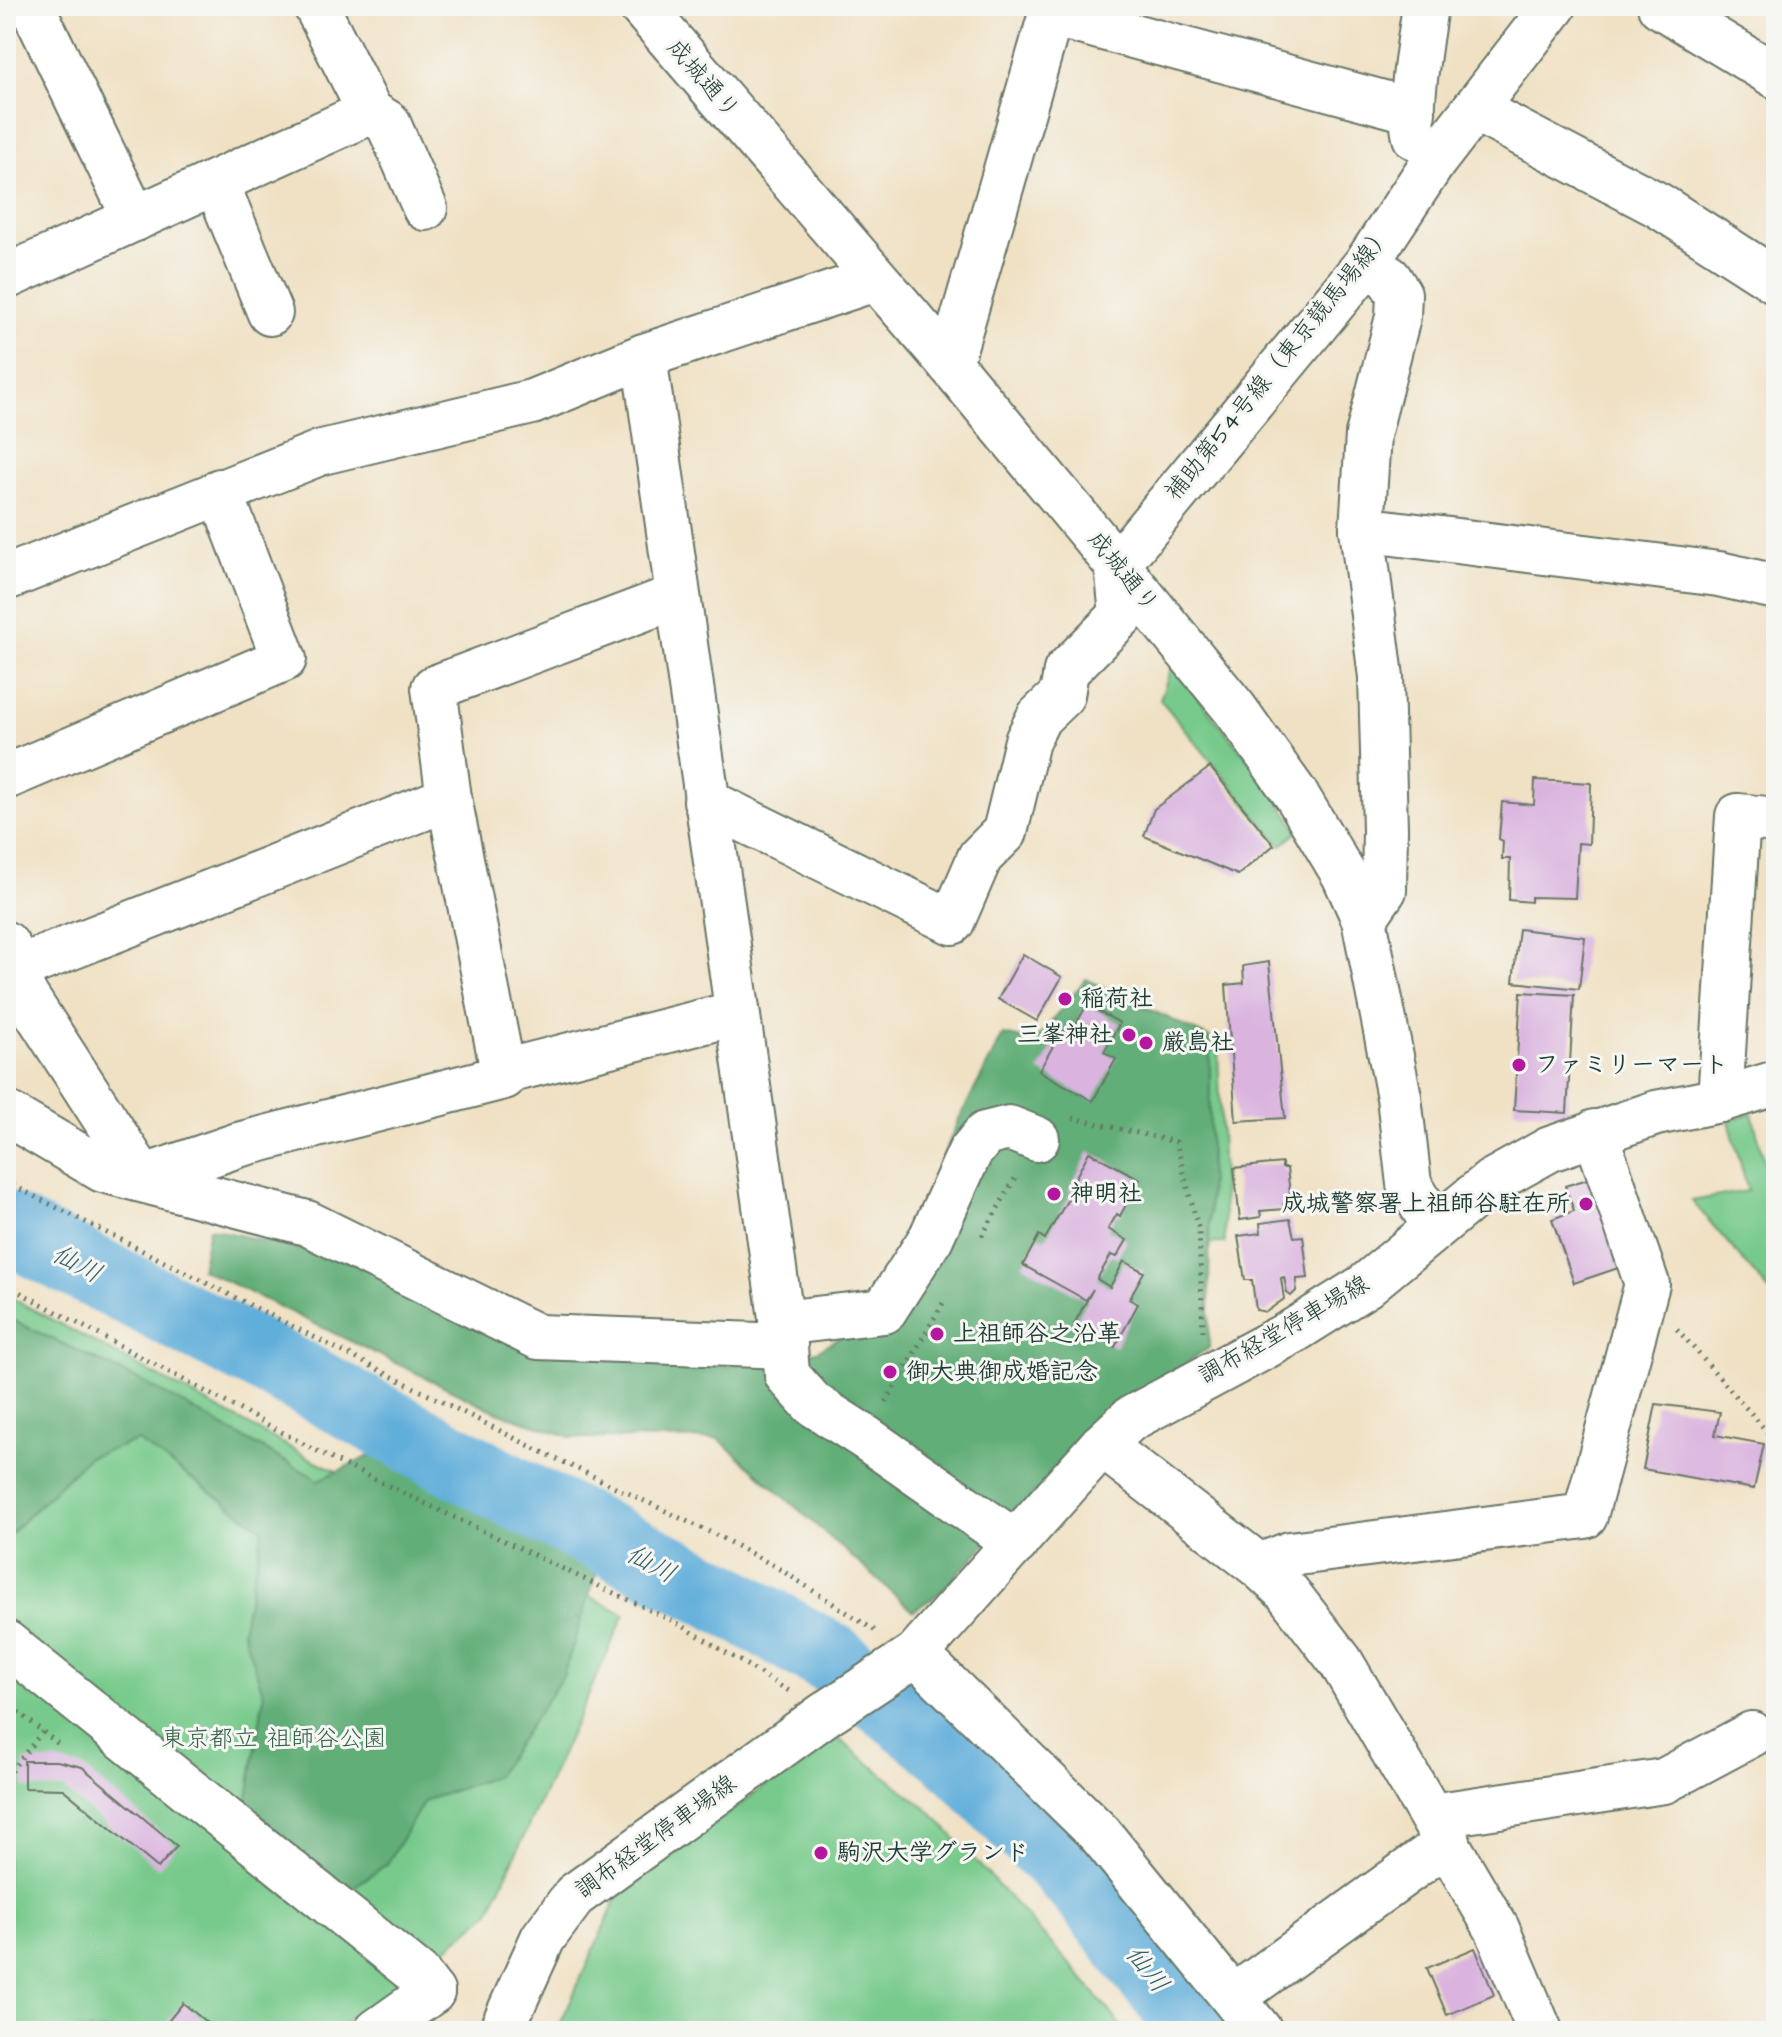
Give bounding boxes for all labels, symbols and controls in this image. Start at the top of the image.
street label: 成城通り [659,32,747,126]
street label: 補助第54号線（東京競馬場線） [1157,218,1401,508]
street label: 成城通り [1080,524,1166,620]
place label: 稲荷社 [1081,982,1153,1016]
marker: 稲荷社 [1056,990,1074,1008]
place label: 三峯神社 [1017,1018,1113,1052]
marker: 三峯神社 [1120,1026,1138,1044]
place label: 厳島社 [1162,1026,1234,1060]
marker: 厳島社 [1137,1034,1155,1052]
place label: ファミリーマート [1535,1048,1728,1082]
marker: ファミリーマート [1510,1056,1528,1074]
place label: 神明社 [1070,1177,1142,1211]
marker: 神明社 [1045,1185,1063,1203]
place label: 成城警察署上祖師谷駐在所 [1282,1187,1570,1221]
marker: 成城警察署上祖師谷駐在所 [1577,1195,1595,1213]
water label: 仙川 [46,1236,108,1292]
street label: 調布経堂停車場線 [1192,1267,1376,1393]
place label: 上祖師谷之沿革 [953,1317,1121,1351]
marker: 上祖師谷之沿革 [928,1325,946,1343]
place label: 御大典御成婚記念 [906,1355,1098,1389]
marker: 御大典御成婚記念 [881,1363,899,1381]
water label: 仙川 [620,1536,682,1592]
park label: 東京都立 祖師谷公園 [161,1722,387,1756]
street label: 調布経堂停車場線 [568,1767,744,1907]
place label: 駒沢大学グランド [837,1836,1029,1870]
marker: 駒沢大学グランド [812,1844,830,1862]
water label: 仙川 [1117,1937,1177,2001]

